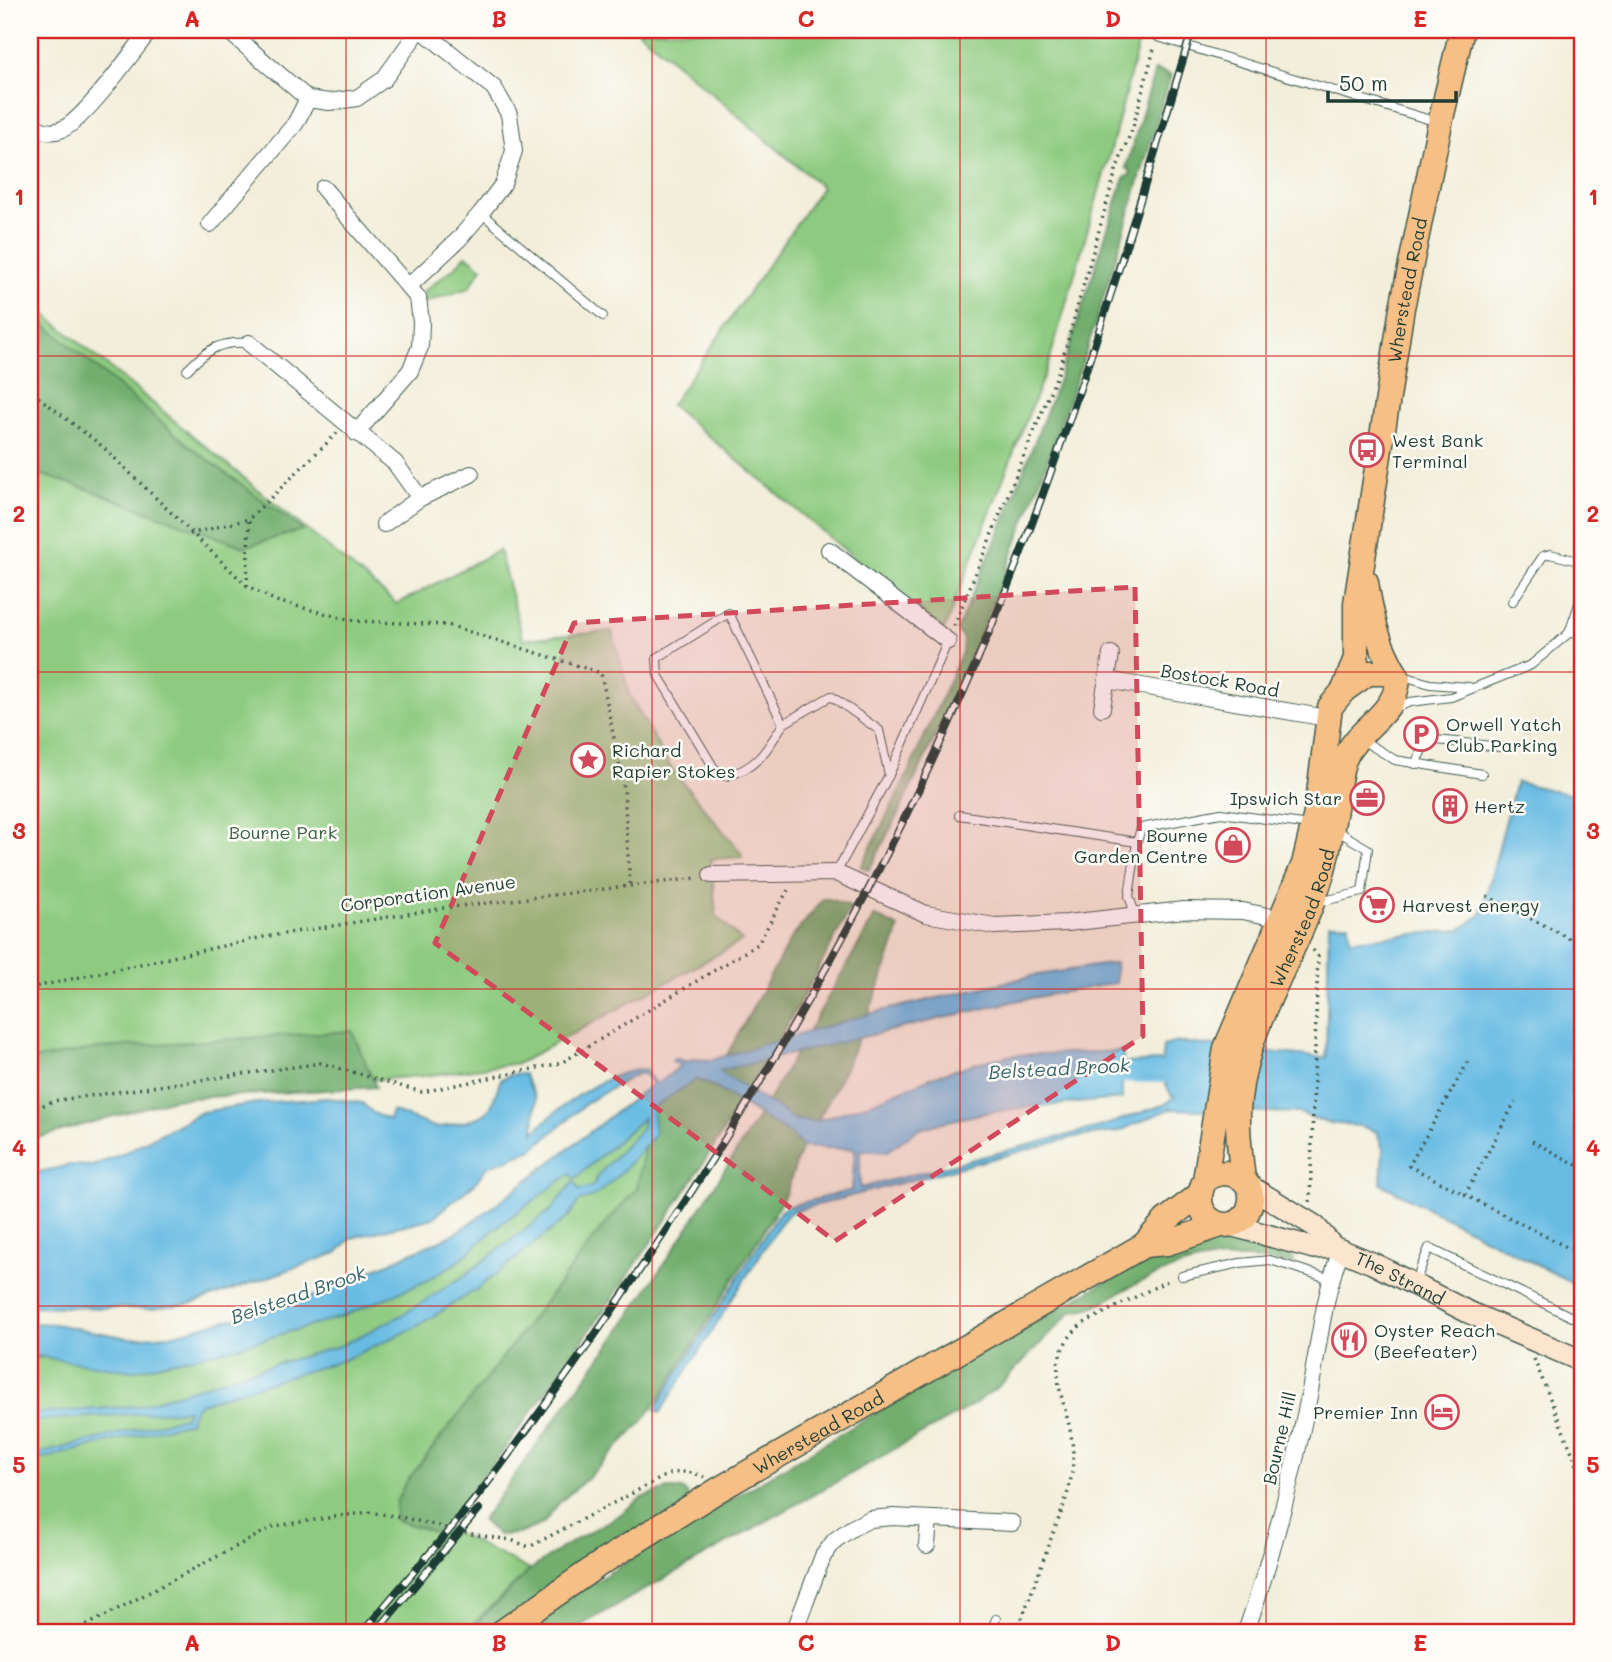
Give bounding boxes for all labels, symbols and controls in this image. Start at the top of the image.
text: A [184,3,200,33]
text: B [491,3,507,33]
text: C [797,3,815,33]
text: D [1105,3,1121,33]
text: E [1413,3,1427,33]
scale bar [1328,60,1456,104]
text: 50 m [1339,69,1388,96]
text: 1 [14,181,24,211]
text: 1 [1588,181,1598,211]
street label: Wherstead Road [1382,216,1432,365]
place label: West Bank Terminal [1392,428,1483,473]
bus stop icon: West Bank Terminal [1348,431,1386,469]
text: 2 [13,498,25,528]
text: 2 [1587,498,1599,528]
street label: Bostock Road [1159,658,1281,702]
place label: Orwell Yatch Club Parking [1446,712,1561,757]
parking icon: Orwell Yatch Club Parking [1402,715,1440,753]
place label: Richard Rapier Stokes [612,738,735,783]
place icon: Richard Rapier Stokes [569,741,607,779]
office icon: Ipswich Star [1348,779,1386,817]
place label: Ipswich Star [1230,786,1342,810]
building icon: Hertz [1431,787,1469,825]
place label: Hertz [1474,794,1525,818]
text: 3 [12,815,26,845]
text: 3 [1586,815,1600,845]
park label: Bourne Park [229,820,337,844]
place label: Bourne Garden Centre [1074,823,1208,868]
shop icon: Bourne Garden Centre [1214,826,1252,864]
street label: Wherstead Road [1264,846,1340,991]
street label: Corporation Avenue [339,869,517,917]
supermarket icon: Harvest energy [1358,886,1396,924]
place label: Harvest energy [1402,893,1539,917]
water label: Belstead Brook [988,1052,1131,1084]
text: 4 [12,1132,26,1162]
text: 4 [1586,1132,1600,1162]
street label: The Strand [1352,1246,1449,1310]
water label: Belstead Brook [227,1259,370,1329]
place label: Oyster Reach (Beefeater) [1374,1318,1495,1363]
restaurant icon: Oyster Reach (Beefeater) [1330,1321,1368,1359]
street label: Wherstead Road [748,1385,888,1480]
street label: Bourne Hill [1257,1389,1301,1487]
hotel icon: Premier Inn [1423,1393,1461,1431]
place label: Premier Inn [1313,1400,1418,1424]
text: 5 [12,1449,26,1479]
text: 5 [1586,1449,1600,1479]
text: A [184,1627,200,1657]
text: B [491,1627,507,1657]
text: C [797,1627,815,1657]
text: D [1105,1627,1121,1657]
text: E [1413,1627,1427,1657]

